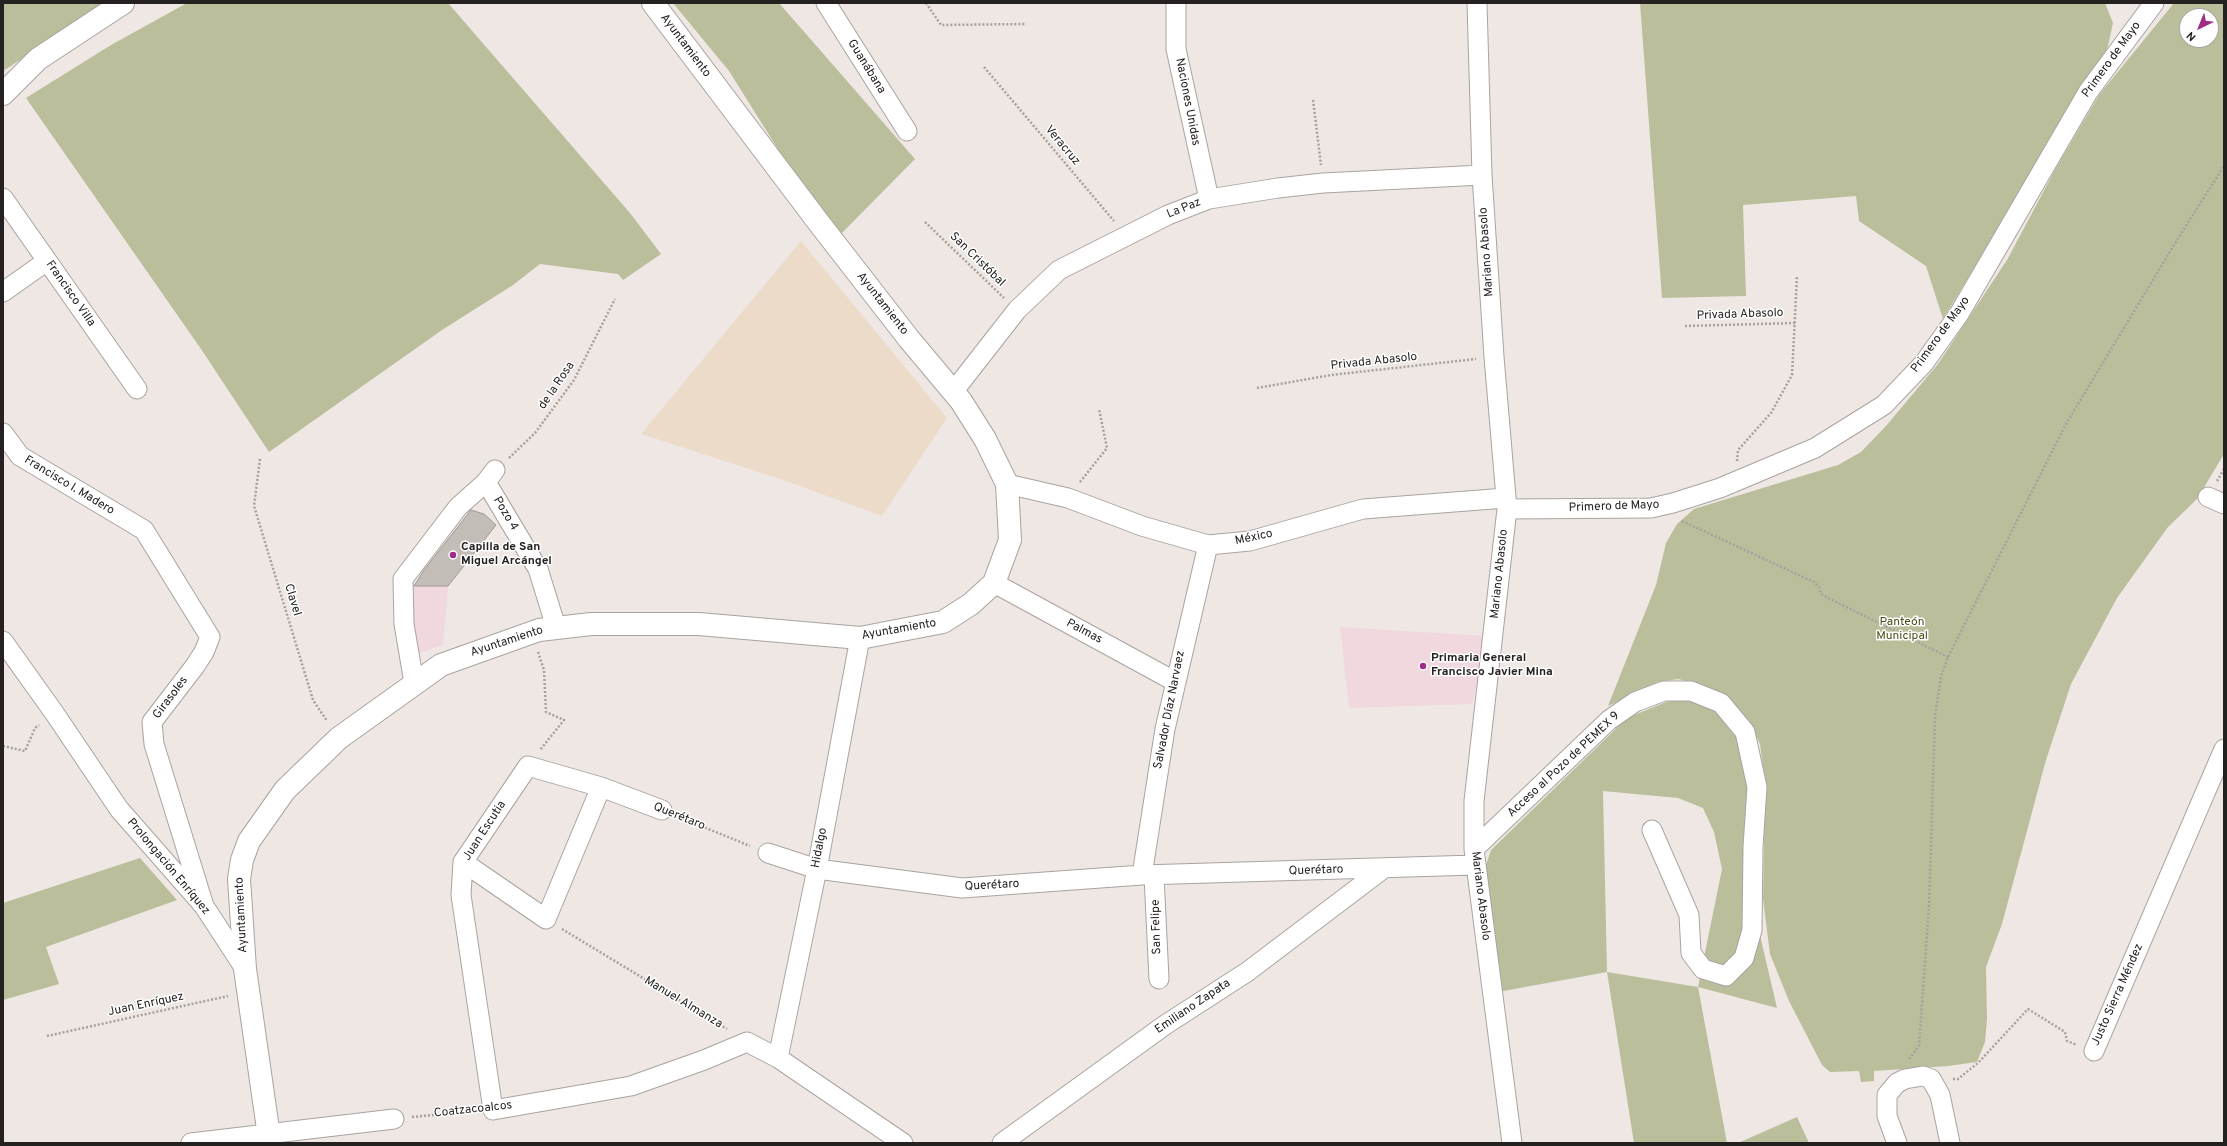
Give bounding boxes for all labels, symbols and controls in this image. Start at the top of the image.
north arrow [2179,8,2219,48]
street label: Ayuntamiento [656,11,714,81]
street label: Primero de Mayo [2080,19,2144,101]
text: N [2184,28,2199,44]
street label: Guanábana [844,37,888,97]
street label: Naciones Unidas [1171,57,1203,147]
street label: Veracruz [1041,123,1083,169]
street label: La Paz [1165,196,1203,222]
street label: Mariano Abasolo [1477,207,1497,297]
street label: San Cristóbal [946,230,1008,290]
street label: Francisco Villa [42,258,98,330]
street label: Ayuntamiento [853,270,911,338]
street label: Primero de Mayo [1909,294,1973,376]
street label: Privada Abasolo [1696,306,1784,324]
street label: Privada Abasolo [1330,350,1418,374]
street label: de la Rosa [536,359,578,413]
street label: Francisco I. Madero [21,453,117,519]
street label: Pozo 4 [489,494,521,534]
street label: Primero de Mayo [1568,498,1660,516]
street label: México [1234,527,1274,549]
street label: Mariano Abasolo [1488,529,1512,619]
place label: Capilla de San Miguel Arcángel [461,541,552,569]
marker: Capilla de San Miguel Arcángel [448,550,458,560]
street label: Clavel [280,582,304,618]
street label: Ayuntamiento [860,616,938,644]
park label: Panteón Municipal [1876,616,1928,644]
street label: Palmas [1063,617,1105,647]
street label: Ayuntamiento [469,623,545,661]
street label: Salvador Díaz Narvaez [1151,649,1189,771]
place label: Primaria General Francisco Javier Mina [1431,652,1553,680]
marker: Primaria General Francisco Javier Mina [1418,661,1428,671]
street label: Girasoles [150,674,192,722]
street label: Acceso al Pozo de PEMEX 9 [1505,709,1623,821]
street label: Juan Escutia [460,798,510,864]
street label: Querétaro [651,800,707,834]
street label: Prolongación Enríquez [123,816,213,918]
street label: Hidalgo [809,826,831,870]
street label: Mariano Abasolo [1467,851,1493,941]
street label: Querétaro [1288,863,1344,879]
street label: Ayuntamiento [233,877,251,953]
street label: Querétaro [964,877,1020,895]
street label: San Felipe [1149,899,1165,955]
street label: Justo Sierra Méndez [2089,942,2147,1048]
street label: Manuel Almanza [641,974,725,1032]
street label: Emiliano Zapata [1153,977,1233,1037]
street label: Juan Enríquez [107,990,185,1020]
street label: Coatzacoalcos [433,1099,513,1121]

